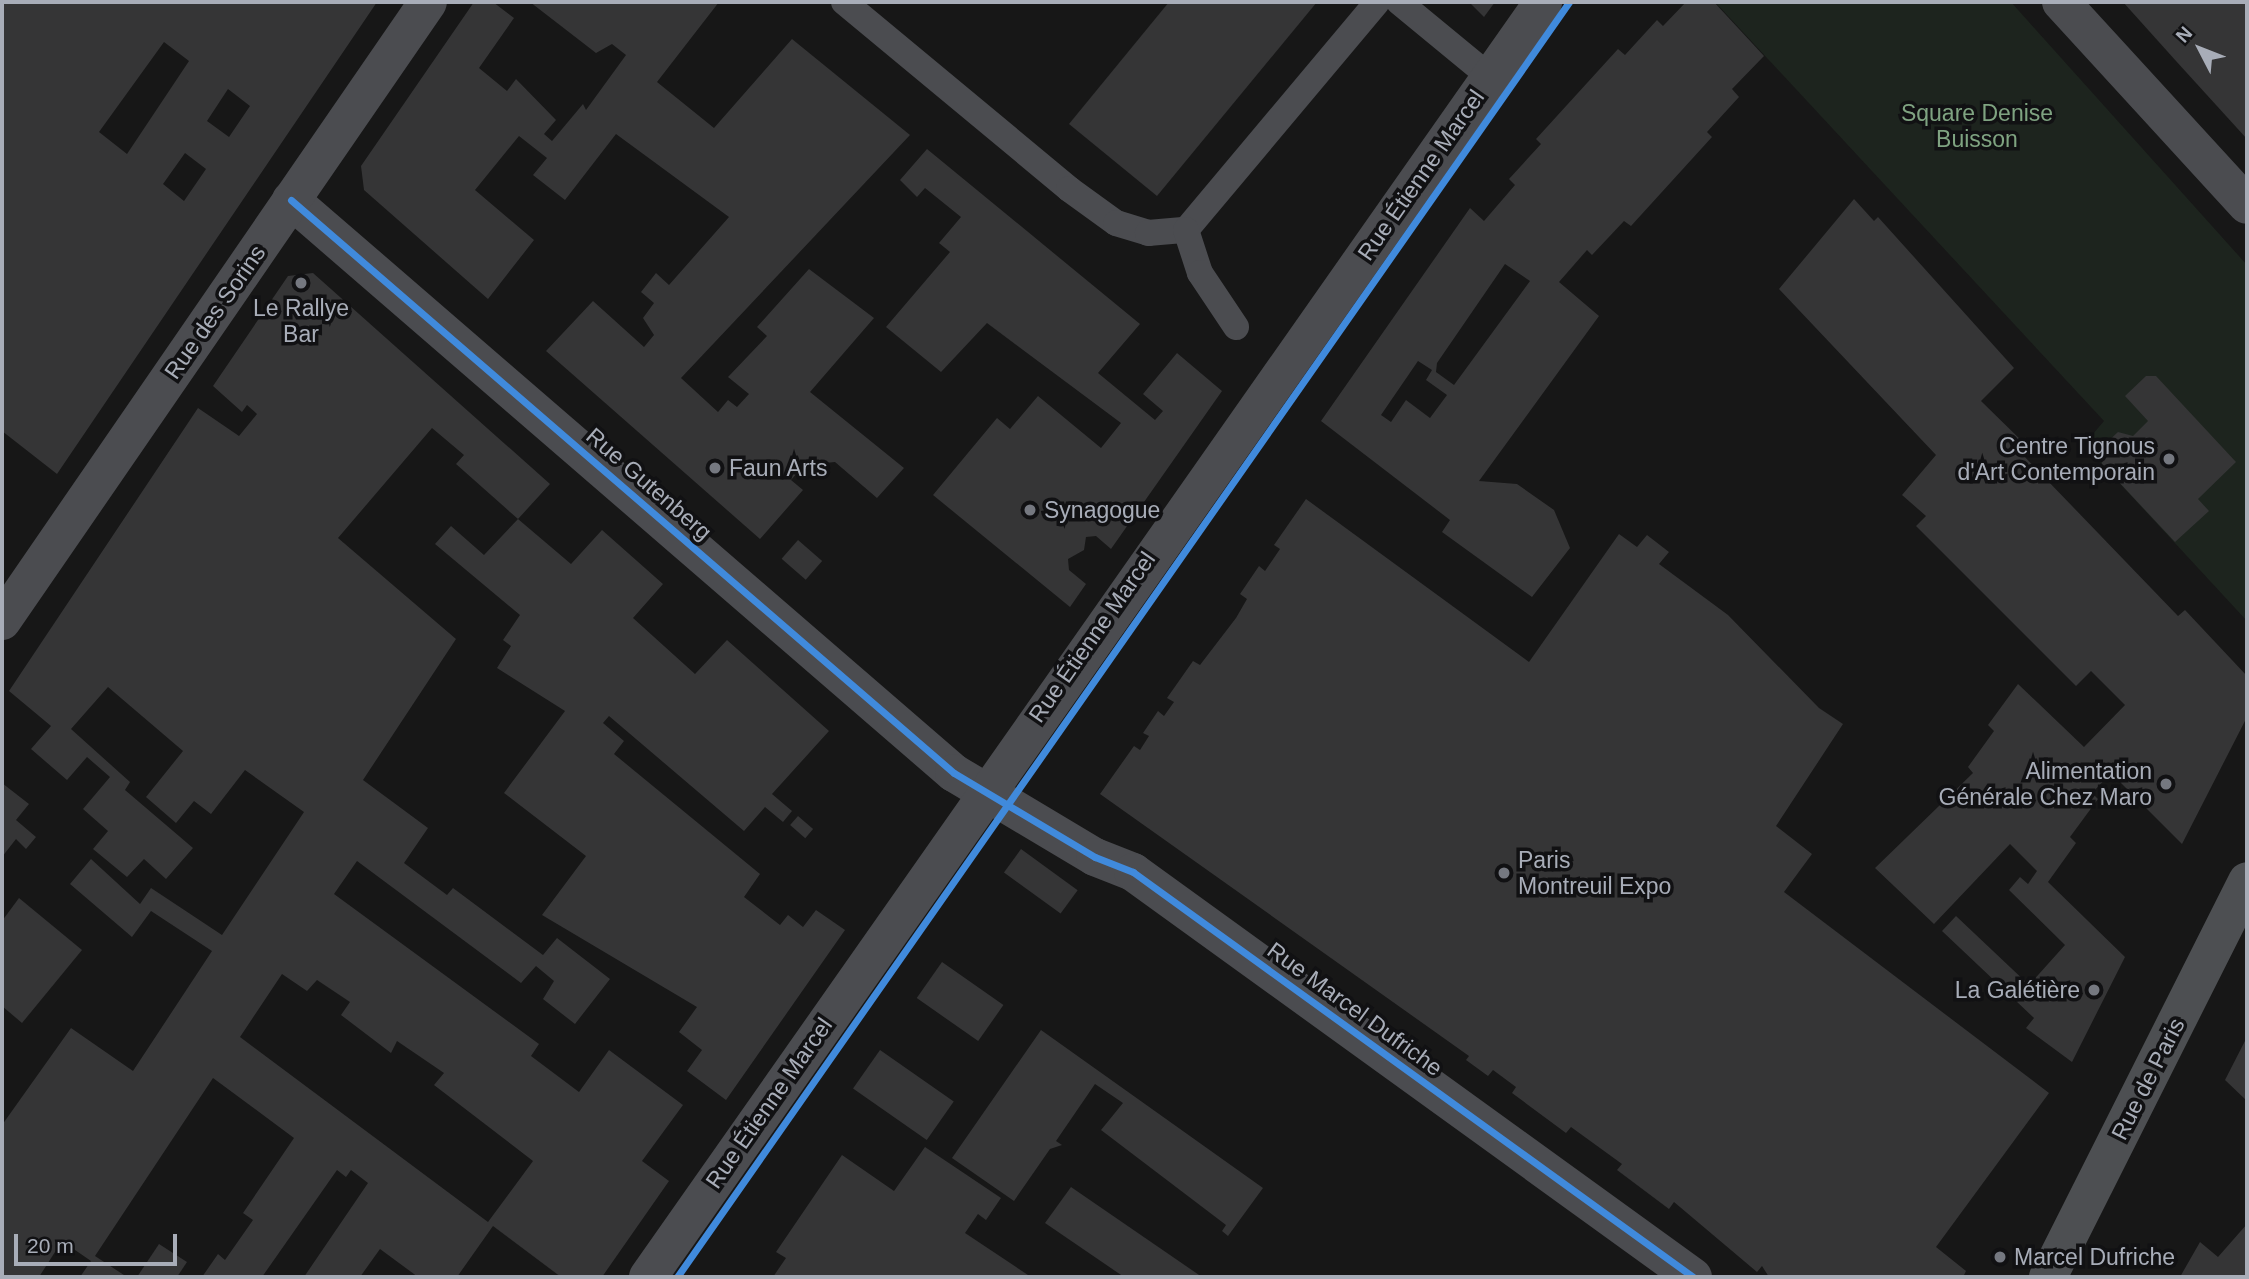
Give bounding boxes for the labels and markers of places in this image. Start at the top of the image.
marker: Le Rallye Bar [293,275,309,291]
place label: Le Rallye Bar [253,294,349,348]
place label: Centre Tignous d'Art Contemporain [1958,432,2155,486]
marker: Centre Tignous d'Art Contemporain [2161,451,2177,467]
place label: Faun Arts [729,454,829,482]
marker: Faun Arts [707,460,723,476]
place label: Synagogue [1044,496,1160,524]
marker: Synagogue [1022,502,1038,518]
place label: Alimentation Générale Chez Maro [1939,757,2152,811]
marker: Alimentation Générale Chez Maro [2158,776,2174,792]
place label: Paris Montreuil Expo [1518,846,1671,900]
marker: Paris Montreuil Expo [1496,865,1512,881]
place label: La Galétière [1955,976,2080,1004]
marker: La Galétière [2086,982,2102,998]
place label: Marcel Dufriche [2014,1243,2175,1271]
marker: Marcel Dufriche [1992,1249,2008,1265]

